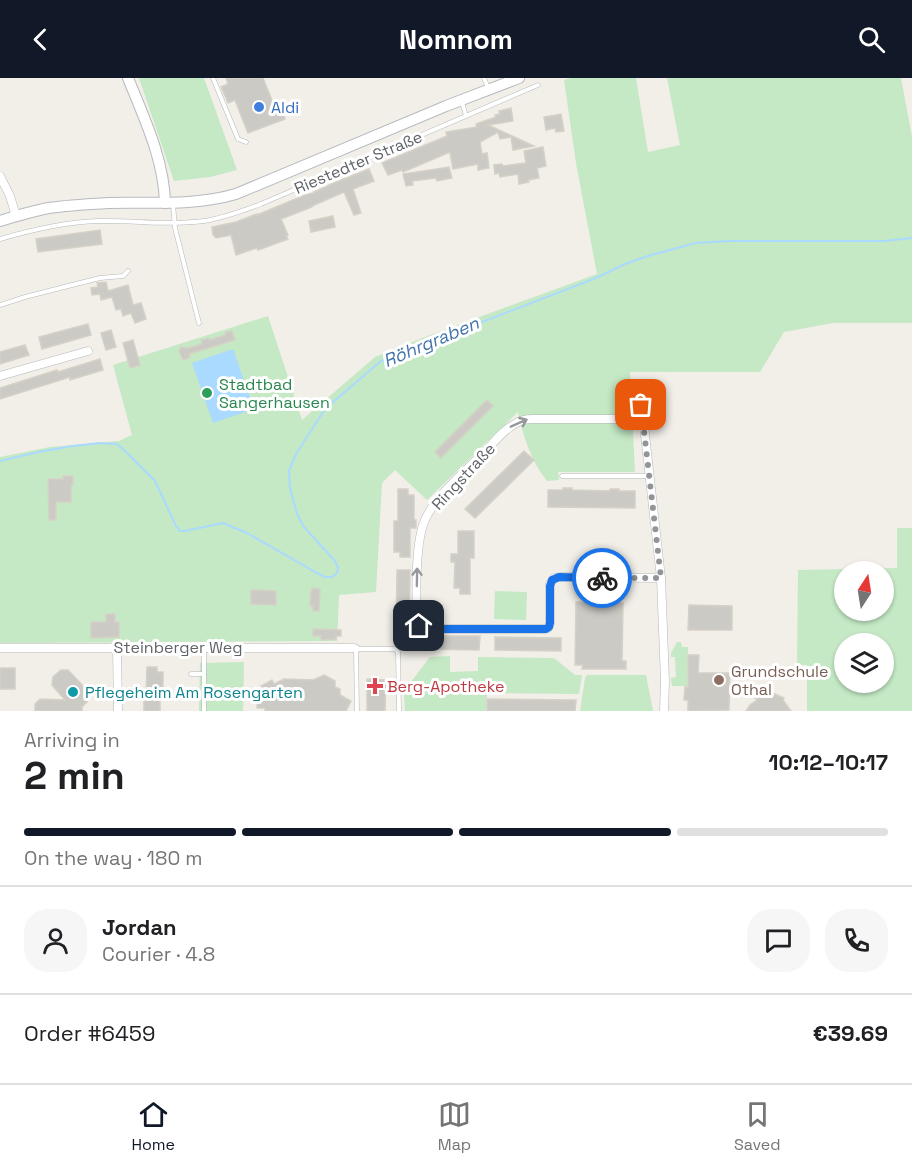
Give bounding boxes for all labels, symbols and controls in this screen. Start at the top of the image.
text: Nomnom [399,22,513,57]
icon: back [24,23,57,56]
icon: search [855,23,888,56]
place label: Aldi [271,97,299,118]
marker: Aldi [252,100,266,114]
street label: Riestedter Straße [291,126,425,199]
water label: Röhrgraben [380,311,483,372]
place label: Stadtbad Sangerhausen [219,374,330,413]
pin [615,379,666,430]
marker: Stadtbad Sangerhausen [200,386,214,400]
icon: bag [624,388,657,421]
one-way arrow [510,417,528,428]
street label: Ringstraße [427,438,500,514]
courier [572,548,632,608]
north arrow [834,561,894,621]
map controls [834,561,894,693]
icon: bike [586,562,619,595]
one-way arrow [412,568,423,588]
pin [393,600,444,651]
icon: home [402,609,435,642]
button: layers [834,633,894,693]
street label: Steinberger Weg [114,637,242,658]
place label: Grundschule Othal [731,661,828,700]
marker: Grundschule Othal [712,673,726,687]
place label: Berg-Apotheke [387,676,504,697]
marker: Berg-Apotheke [368,679,382,693]
place label: Pflegeheim Am Rosengarten [85,682,303,703]
marker: Pflegeheim Am Rosengarten [66,685,80,699]
text: Arriving in [24,727,120,753]
text: 10:12–10:17 [768,748,888,776]
text: 2 min [24,751,125,800]
text: On the way · 180 m [24,845,203,871]
button: person [24,909,87,972]
button: chat [747,909,810,972]
button: phone [825,909,888,972]
text: Jordan [102,913,177,941]
text: Courier · 4.8 [102,941,215,967]
text: Order #6459 [24,1019,155,1047]
text: €39.69 [813,1019,888,1047]
tab: Home [131,1098,175,1155]
tab: Map [438,1098,471,1155]
tab: Saved [734,1098,781,1155]

